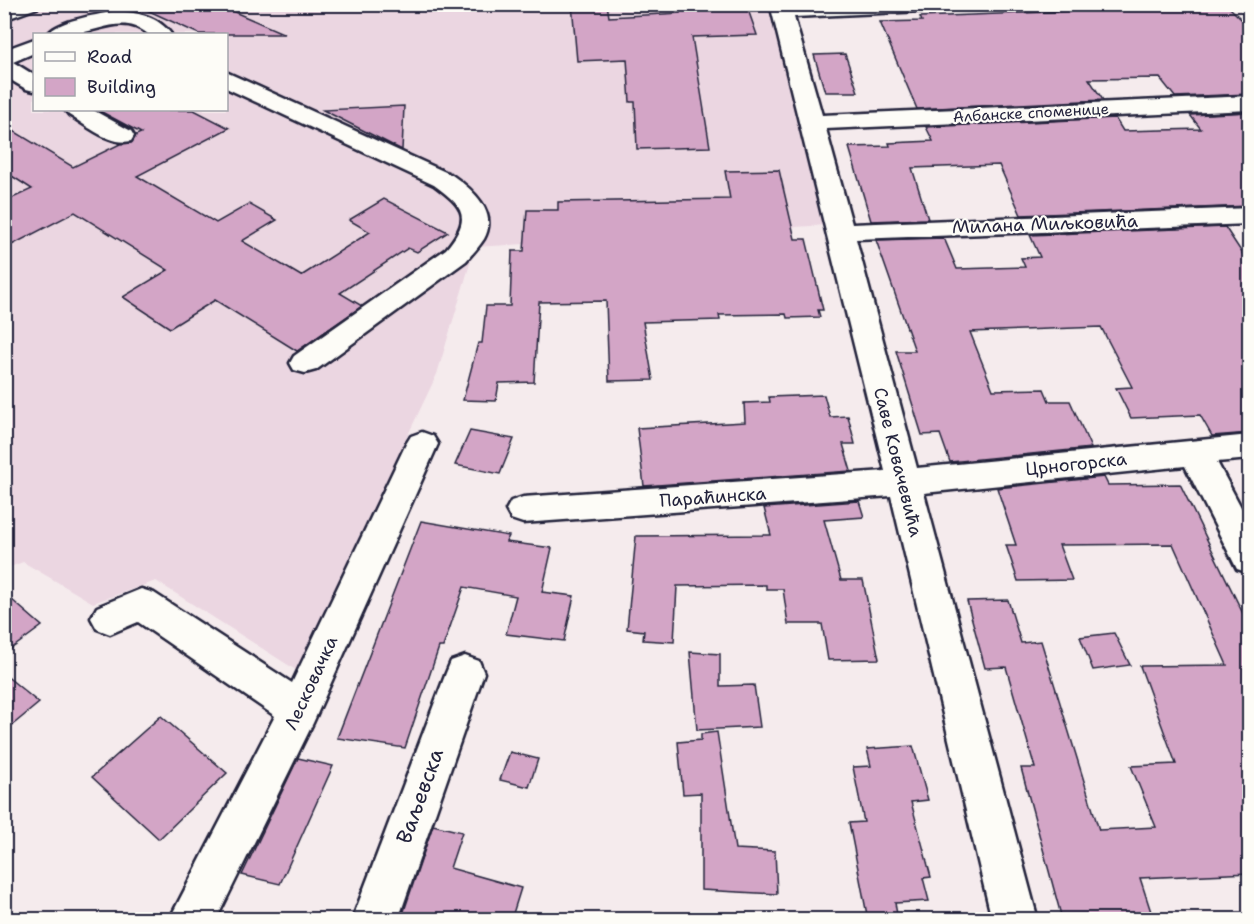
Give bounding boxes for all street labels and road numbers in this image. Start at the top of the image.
street label: Албанске споменице [953,99,1109,127]
street label: Милана Миљковића [952,209,1138,239]
street label: Саве Ковачевића [868,385,928,539]
street label: Црногорска [1024,447,1128,481]
street label: Параћинска [659,481,767,513]
street label: Лесковачка [279,632,343,734]
street label: Ваљевска [390,745,450,847]

